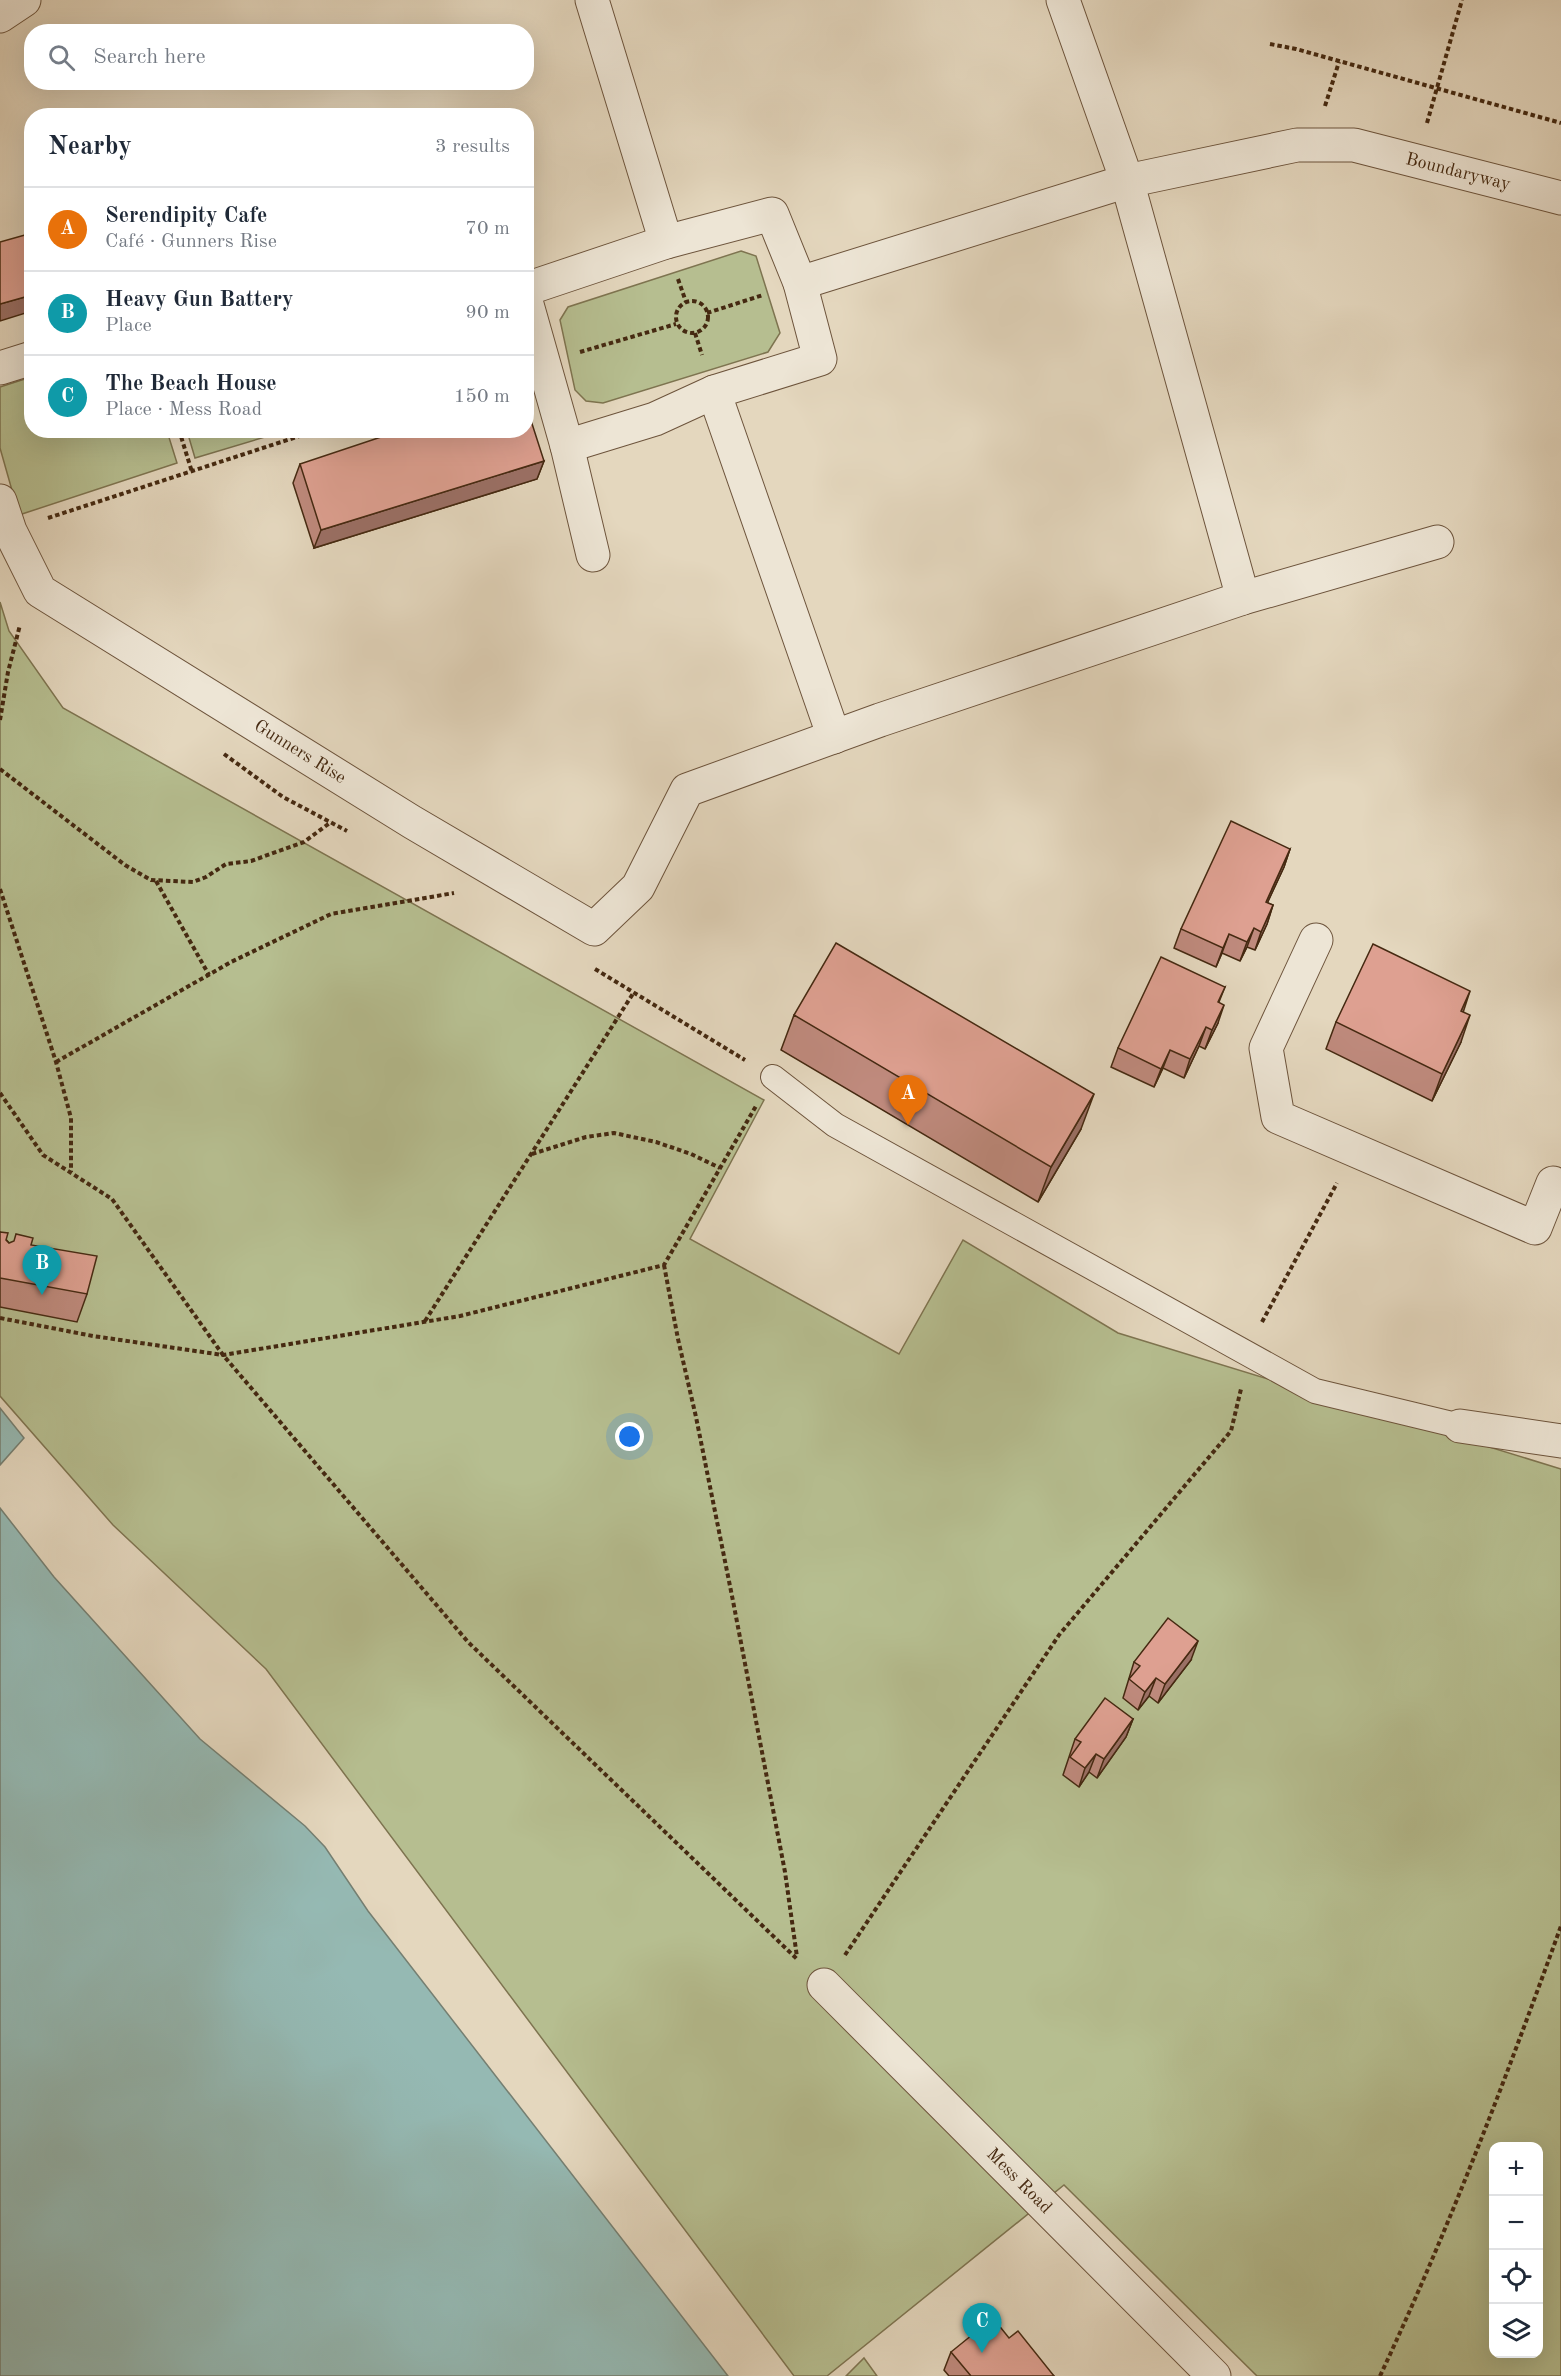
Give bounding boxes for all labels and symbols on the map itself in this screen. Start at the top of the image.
street label: Boundaryway [1404,150,1513,194]
street label: Gunners Rise [251,717,349,787]
pin: A [888,1076,928,1125]
pin: B [22,1246,62,1295]
your location [615,1422,644,1451]
street label: Mess Road [983,2145,1055,2217]
pin: C [962,2304,1002,2353]

